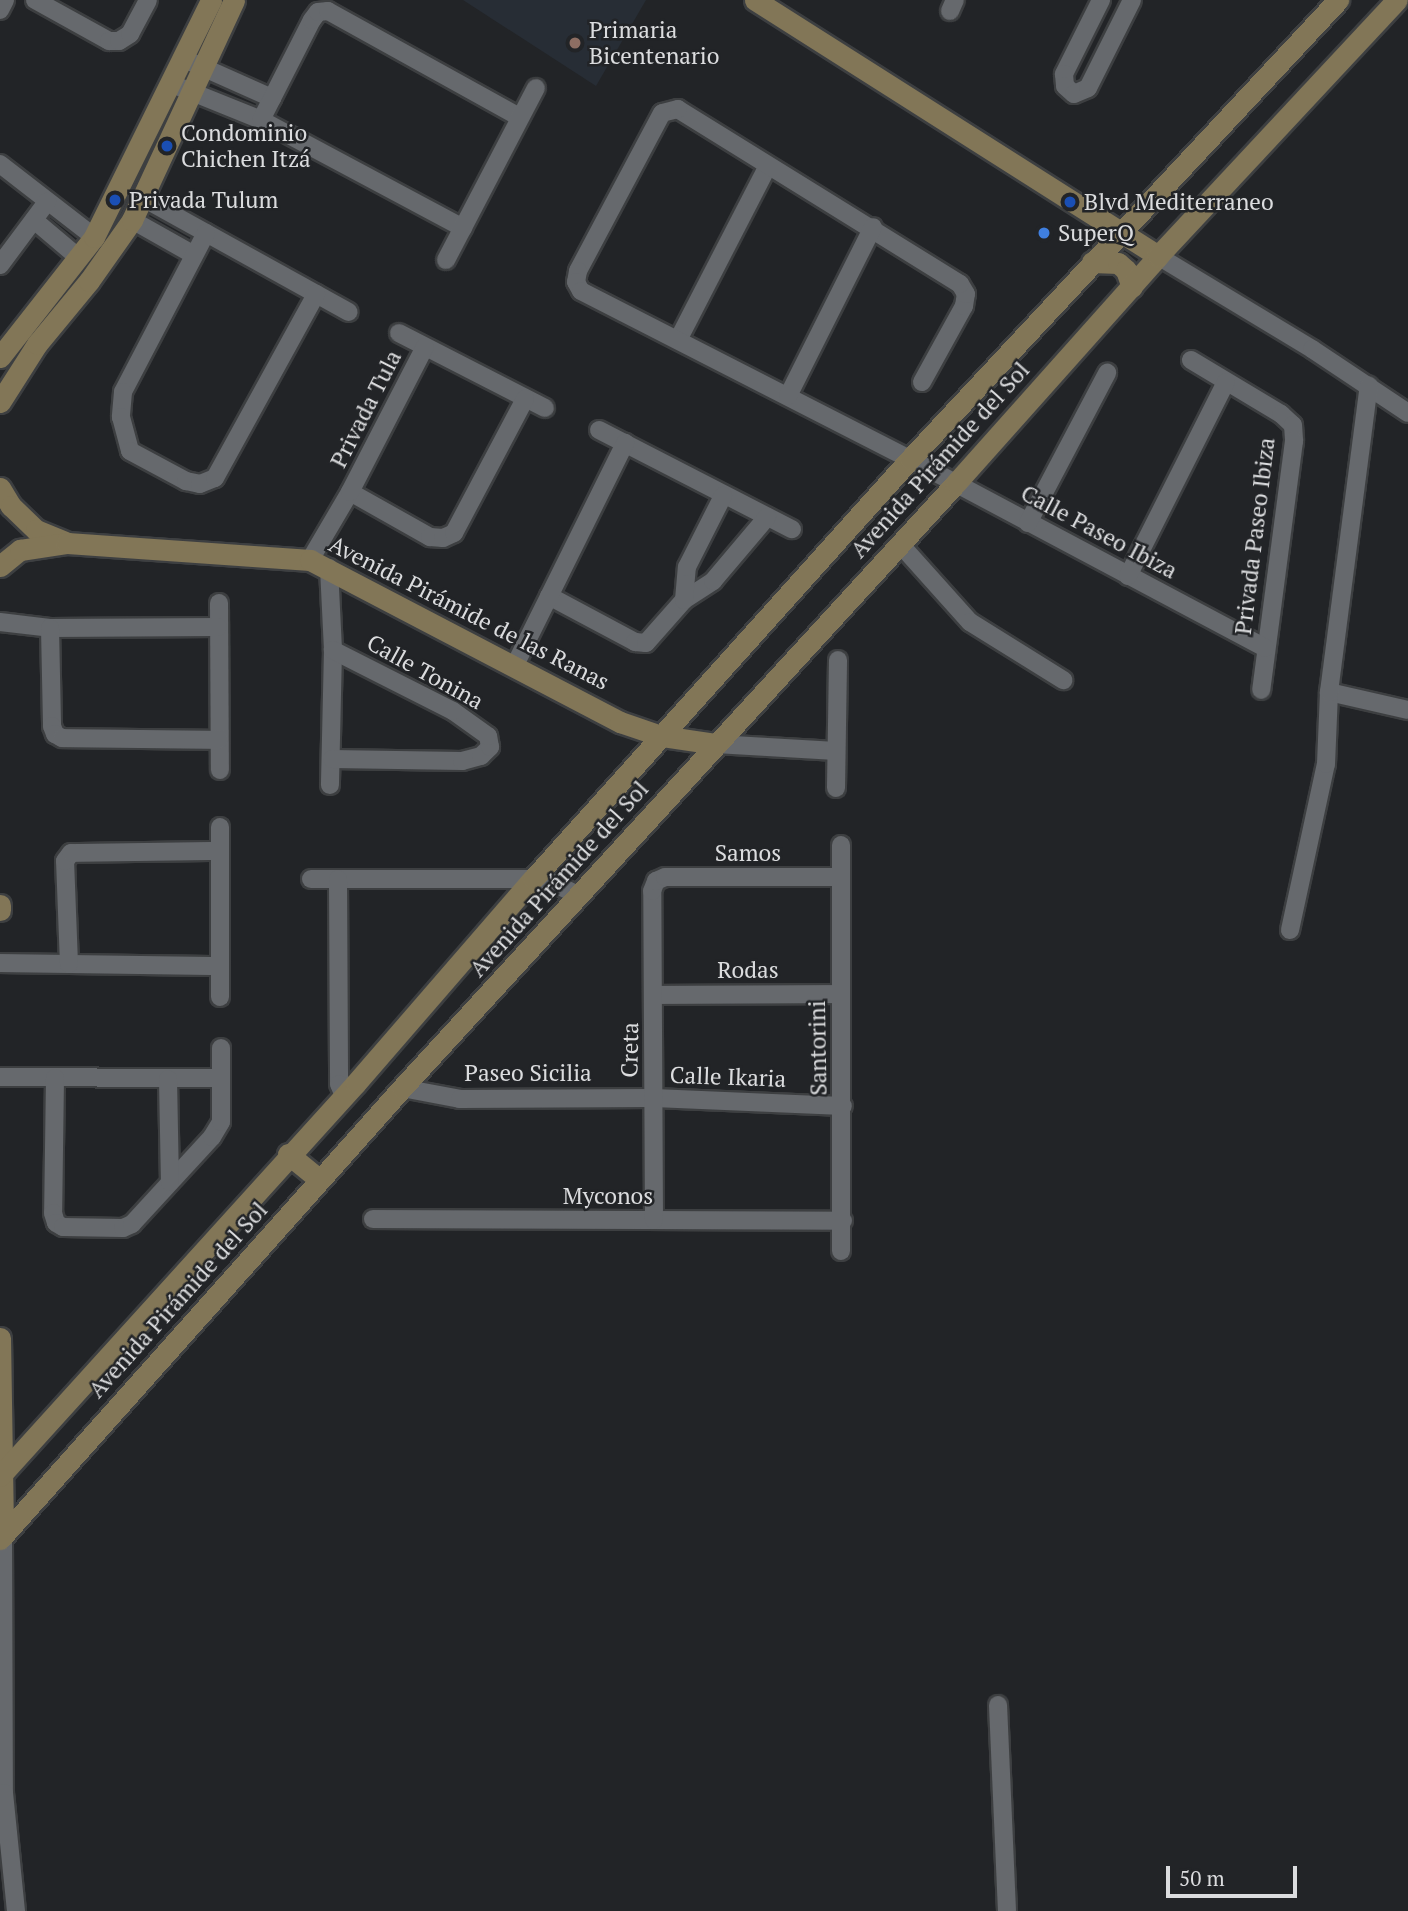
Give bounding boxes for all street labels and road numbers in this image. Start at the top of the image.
street label: Privada Tula [325,346,407,472]
street label: Avenida Pirámide del Sol [845,356,1035,564]
street label: Privada Paseo Ibiza [1229,436,1281,636]
street label: Calle Paseo Ibiza [1016,479,1182,585]
street label: Avenida Pirámide de las Ranas [324,530,614,696]
street label: Calle Tonina [362,629,488,715]
street label: Avenida Pirámide del Sol [464,775,654,983]
street label: Samos [715,839,781,867]
street label: Rodas [717,956,779,984]
street label: Santorini [803,1000,833,1096]
street label: Creta [616,1022,644,1078]
street label: Paseo Sicilia [464,1059,592,1087]
street label: Calle Ikaria [669,1061,787,1093]
street label: Myconos [563,1182,653,1210]
street label: Avenida Pirámide del Sol [83,1196,273,1404]

